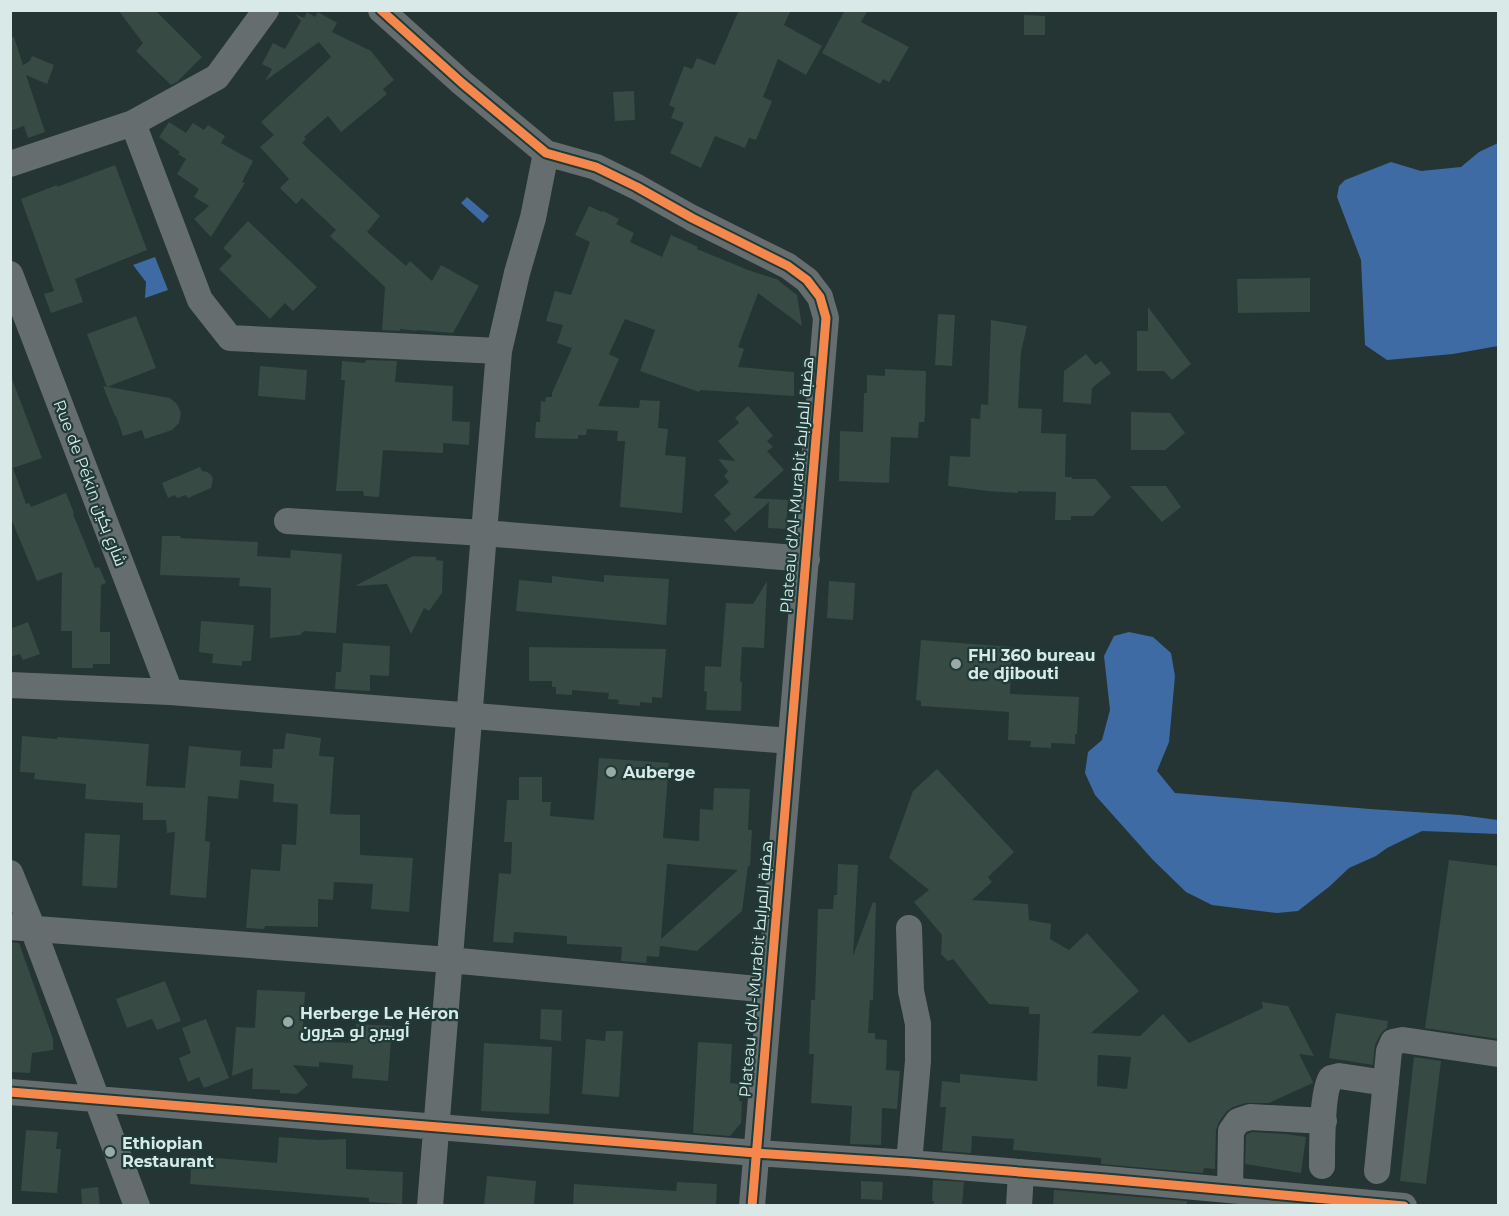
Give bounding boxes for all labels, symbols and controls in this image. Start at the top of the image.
street label: Plateau d'Al-Murabit هضبة المرابط [776,356,818,614]
street label: Rue de Pékin شارع بكين [48,397,131,570]
place label: FHI 360 bureau de djibouti [968,646,1096,683]
marker: FHI 360 bureau de djibouti [949,657,963,671]
place label: Auberge [622,763,695,782]
marker: Auberge [604,765,618,779]
street label: Plateau d'Al-Murabit هضبة المرابط [735,840,777,1098]
place label: Herberge Le Héron أوبيرج لو هيرون [300,1004,459,1042]
marker: Herberge Le Héron أوبيرج لو هيرون [281,1015,295,1029]
place label: Ethiopian Restaurant [122,1134,214,1171]
marker: Ethiopian Restaurant [103,1145,117,1159]

